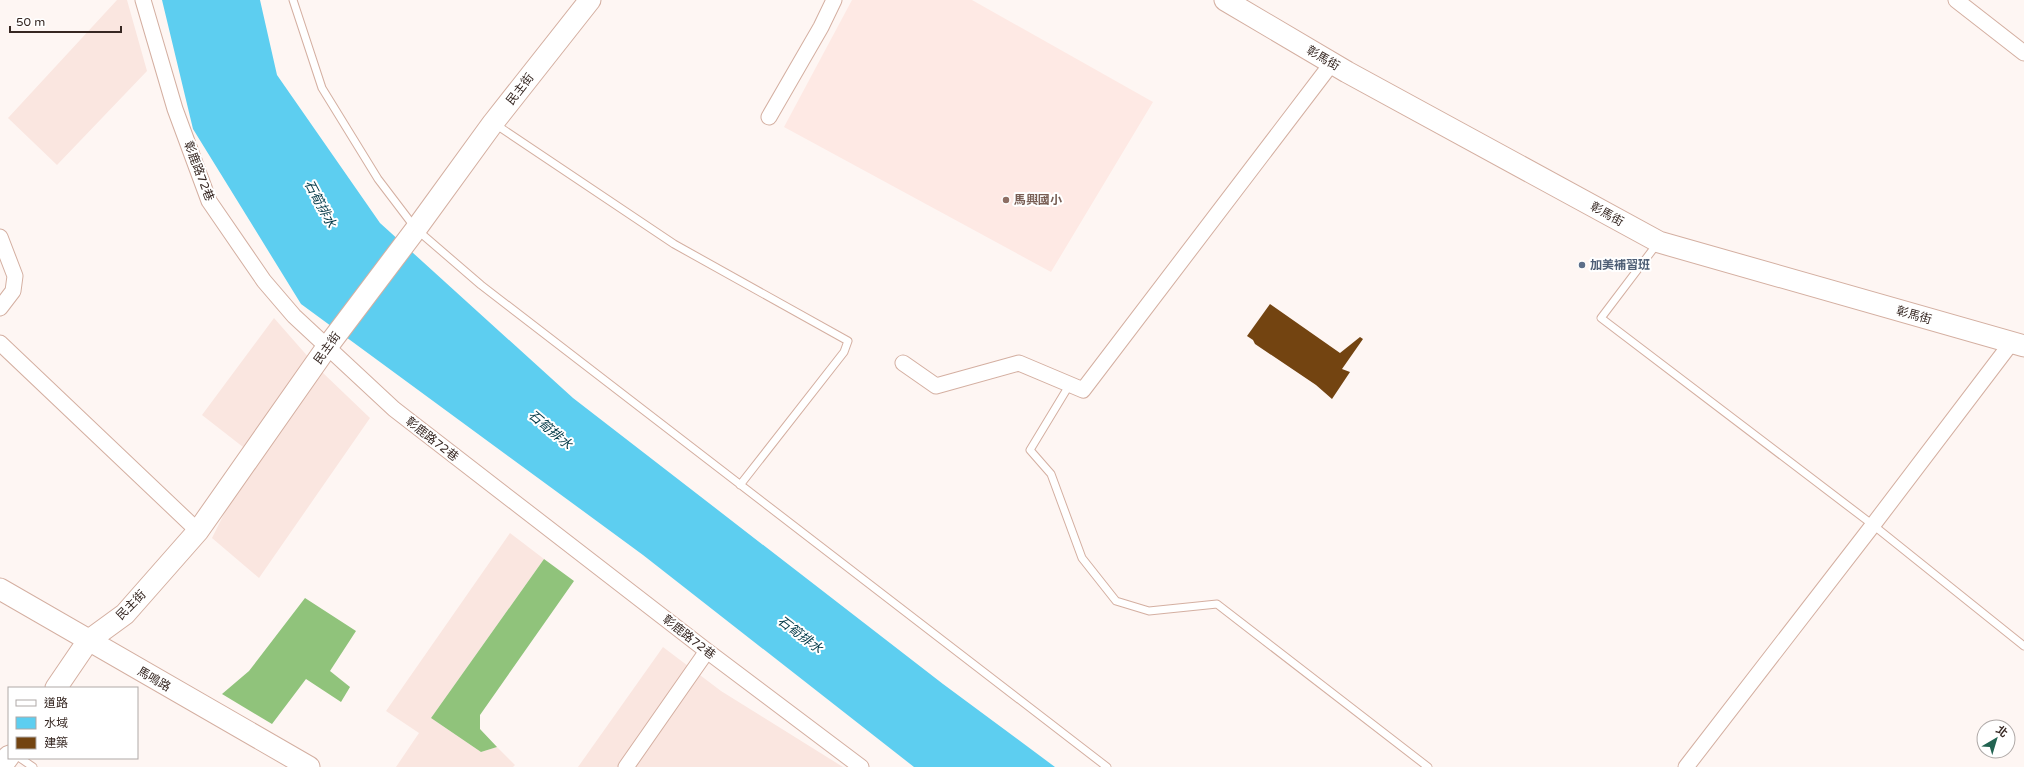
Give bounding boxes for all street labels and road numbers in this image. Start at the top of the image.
street label: 彰馬街 [1304,43,1342,73]
street label: 民主街 [503,71,537,107]
street label: 彰鹿路72巷 [181,139,217,203]
street label: 彰馬街 [1588,199,1626,229]
street label: 彰馬街 [1895,303,1933,327]
street label: 民主街 [311,329,343,367]
street label: 彰鹿路72巷 [403,414,461,464]
street label: 民主街 [113,587,149,623]
street label: 彰鹿路72巷 [660,612,718,662]
street label: 馬鳴路 [135,664,173,694]

